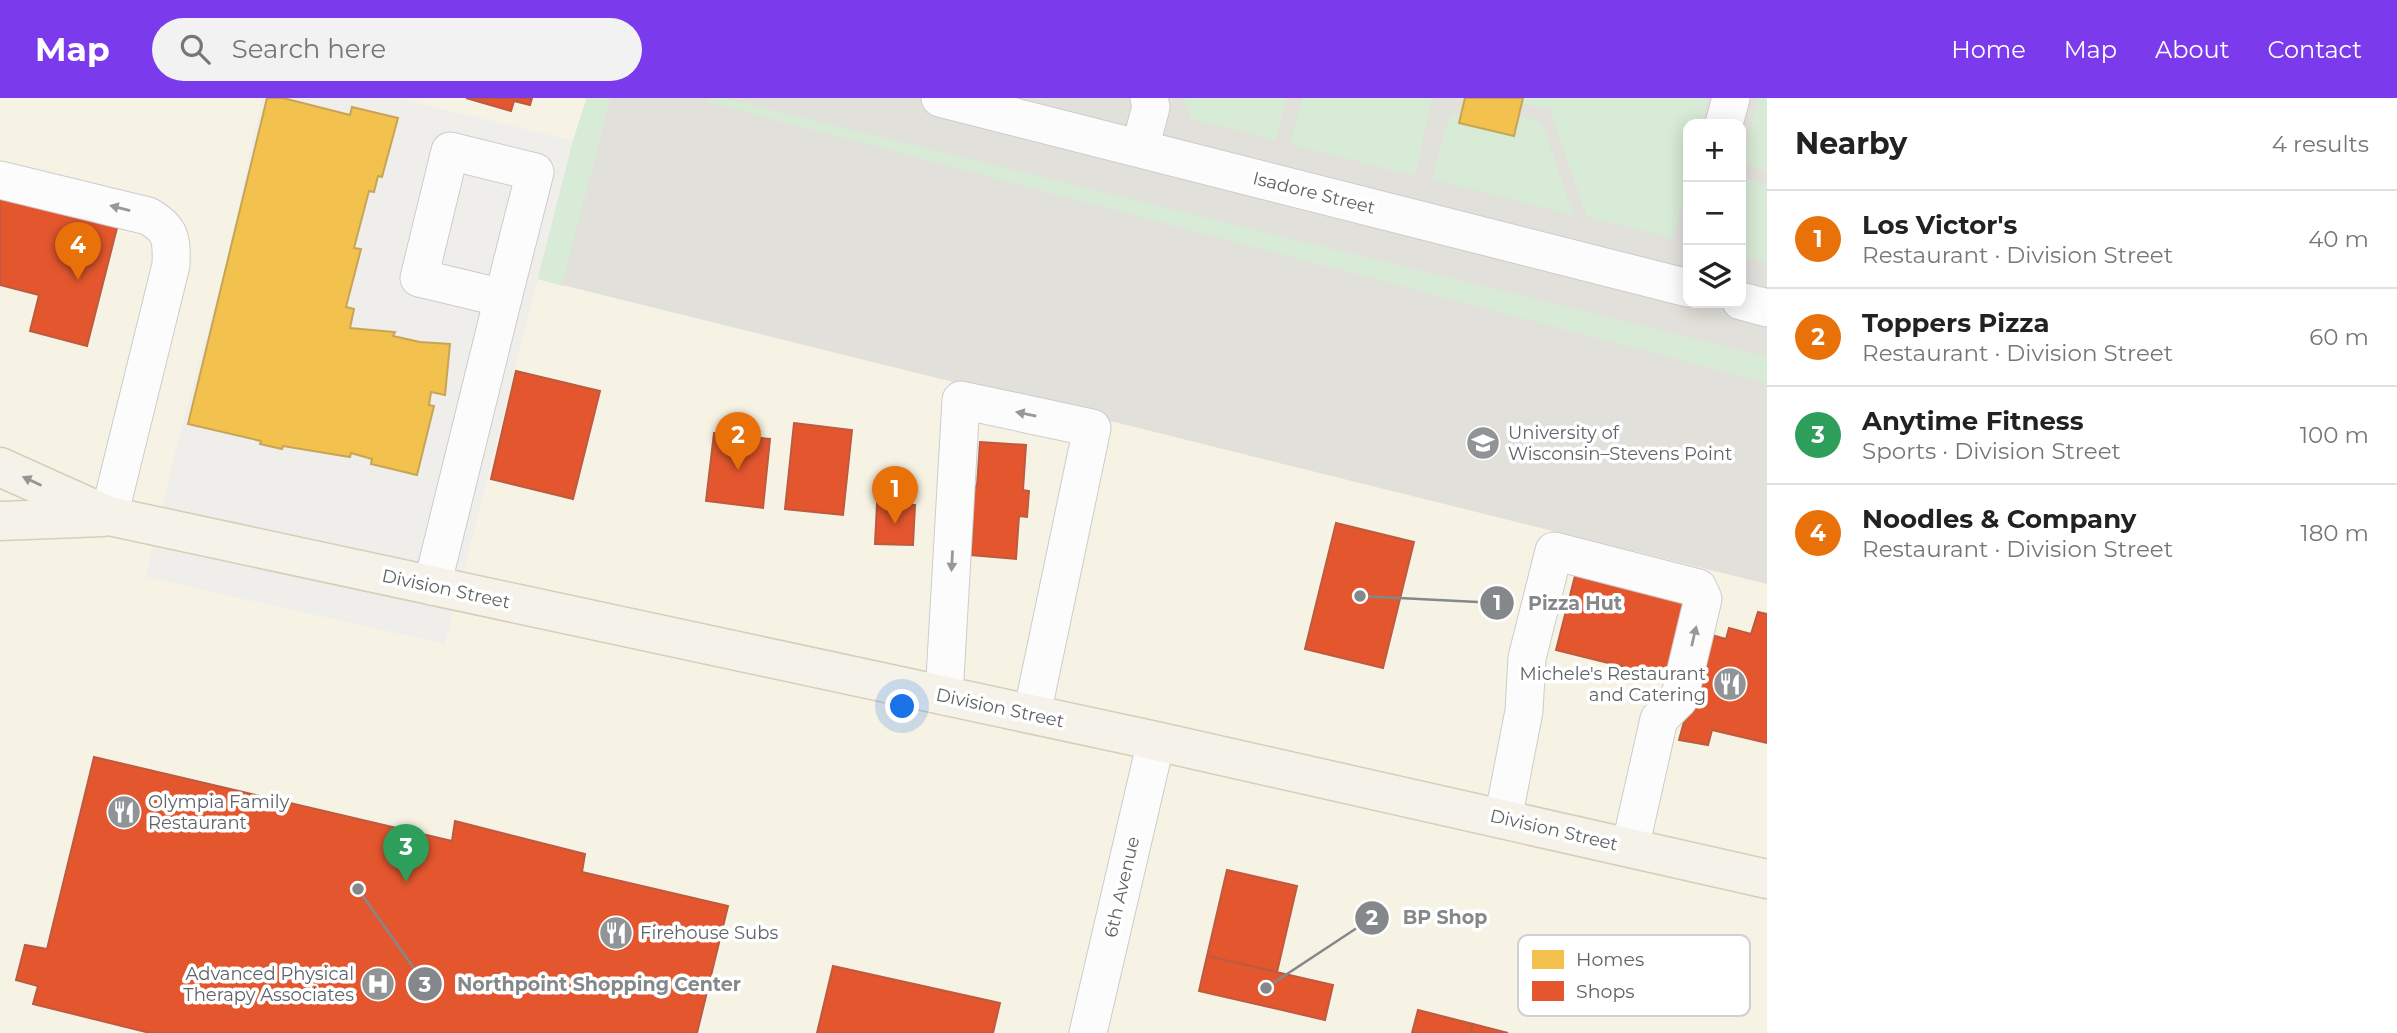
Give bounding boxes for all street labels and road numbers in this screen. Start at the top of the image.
street label: Isadore Street [1251,167,1377,219]
street label: Division Street [380,565,512,613]
street label: Division Street [934,684,1066,732]
street label: Division Street [1488,805,1620,855]
street label: 6th Avenue [1100,834,1144,940]

